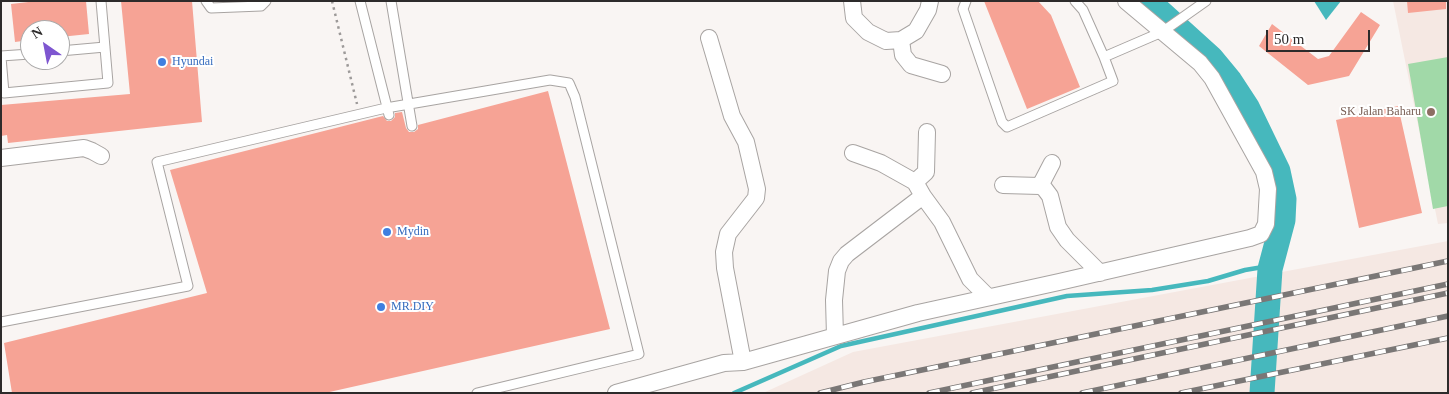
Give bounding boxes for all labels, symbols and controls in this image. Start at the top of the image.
north arrow [20,20,70,70]
scale bar [1269,20,1373,52]
text: N [29,24,45,42]
text: 50 m [1274,31,1304,47]
place label: Hyundai [172,55,213,69]
marker: Hyundai [156,56,168,68]
place label: SK Jalan Baharu [1340,105,1421,119]
marker: SK Jalan Baharu [1425,106,1437,118]
place label: Mydin [397,225,429,239]
marker: Mydin [381,226,393,238]
place label: MR.DIY [391,300,434,314]
marker: MR.DIY [375,301,387,313]

